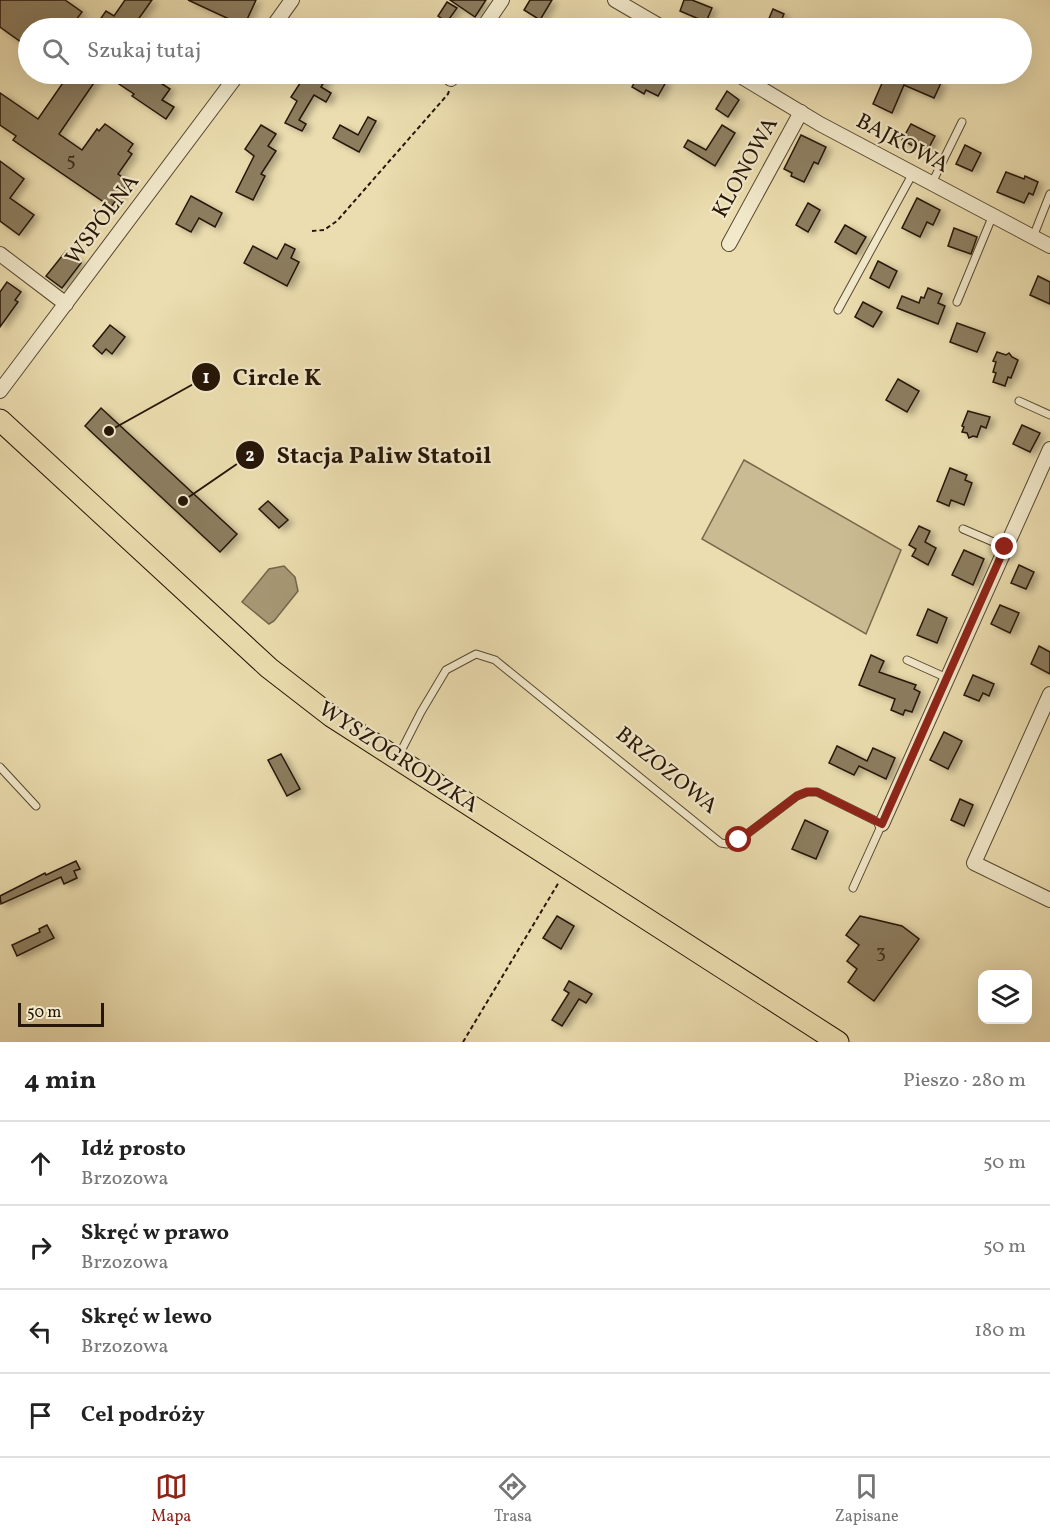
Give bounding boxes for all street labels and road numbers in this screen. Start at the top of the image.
street label: BAJKOWA [850,107,954,181]
street label: KLONOWA [706,112,786,224]
street label: WSPÓLNA [59,168,147,272]
street label: WYSZOGRODZKA [312,695,484,821]
street label: BRZOZOWA [608,720,724,822]

